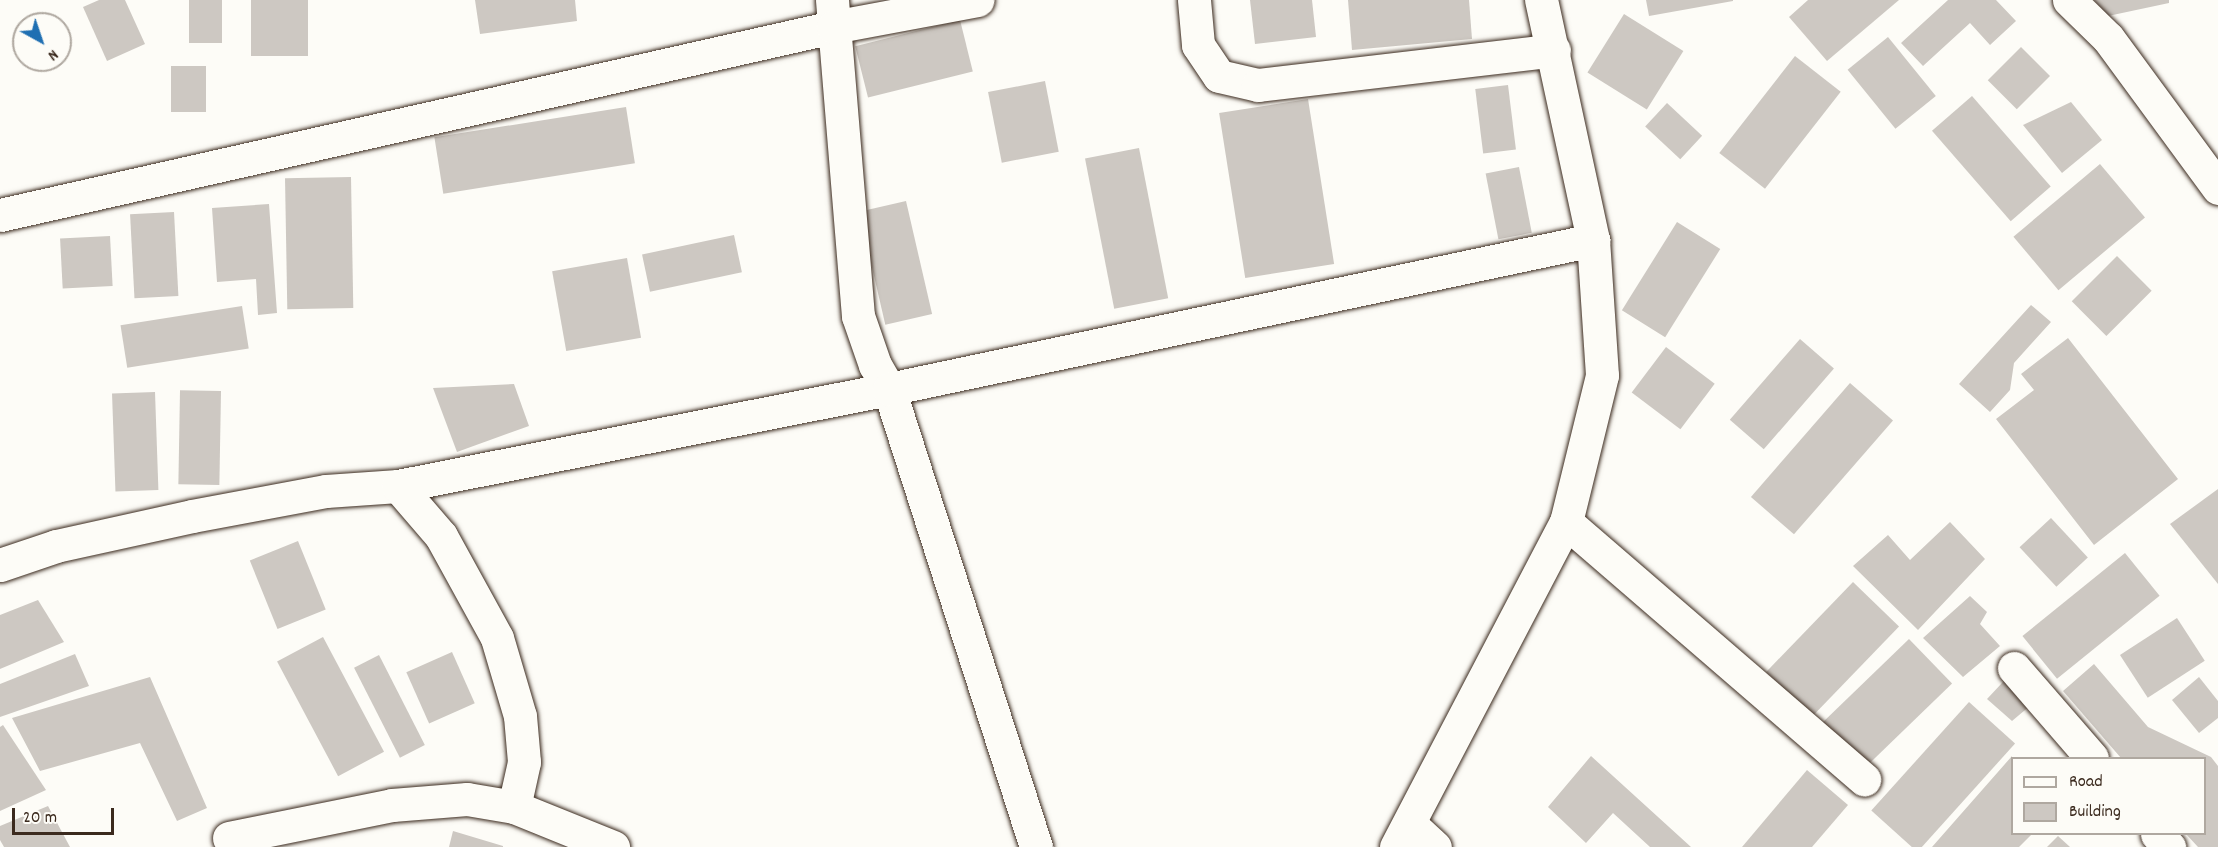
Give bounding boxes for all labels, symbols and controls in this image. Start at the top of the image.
north arrow [12,12,72,72]
text: N [42,43,63,66]
legend [2011,757,2206,835]
text: Road [2069,770,2103,795]
scale bar [15,796,117,834]
text: Building [2069,800,2121,825]
text: 20 m [23,806,57,831]

